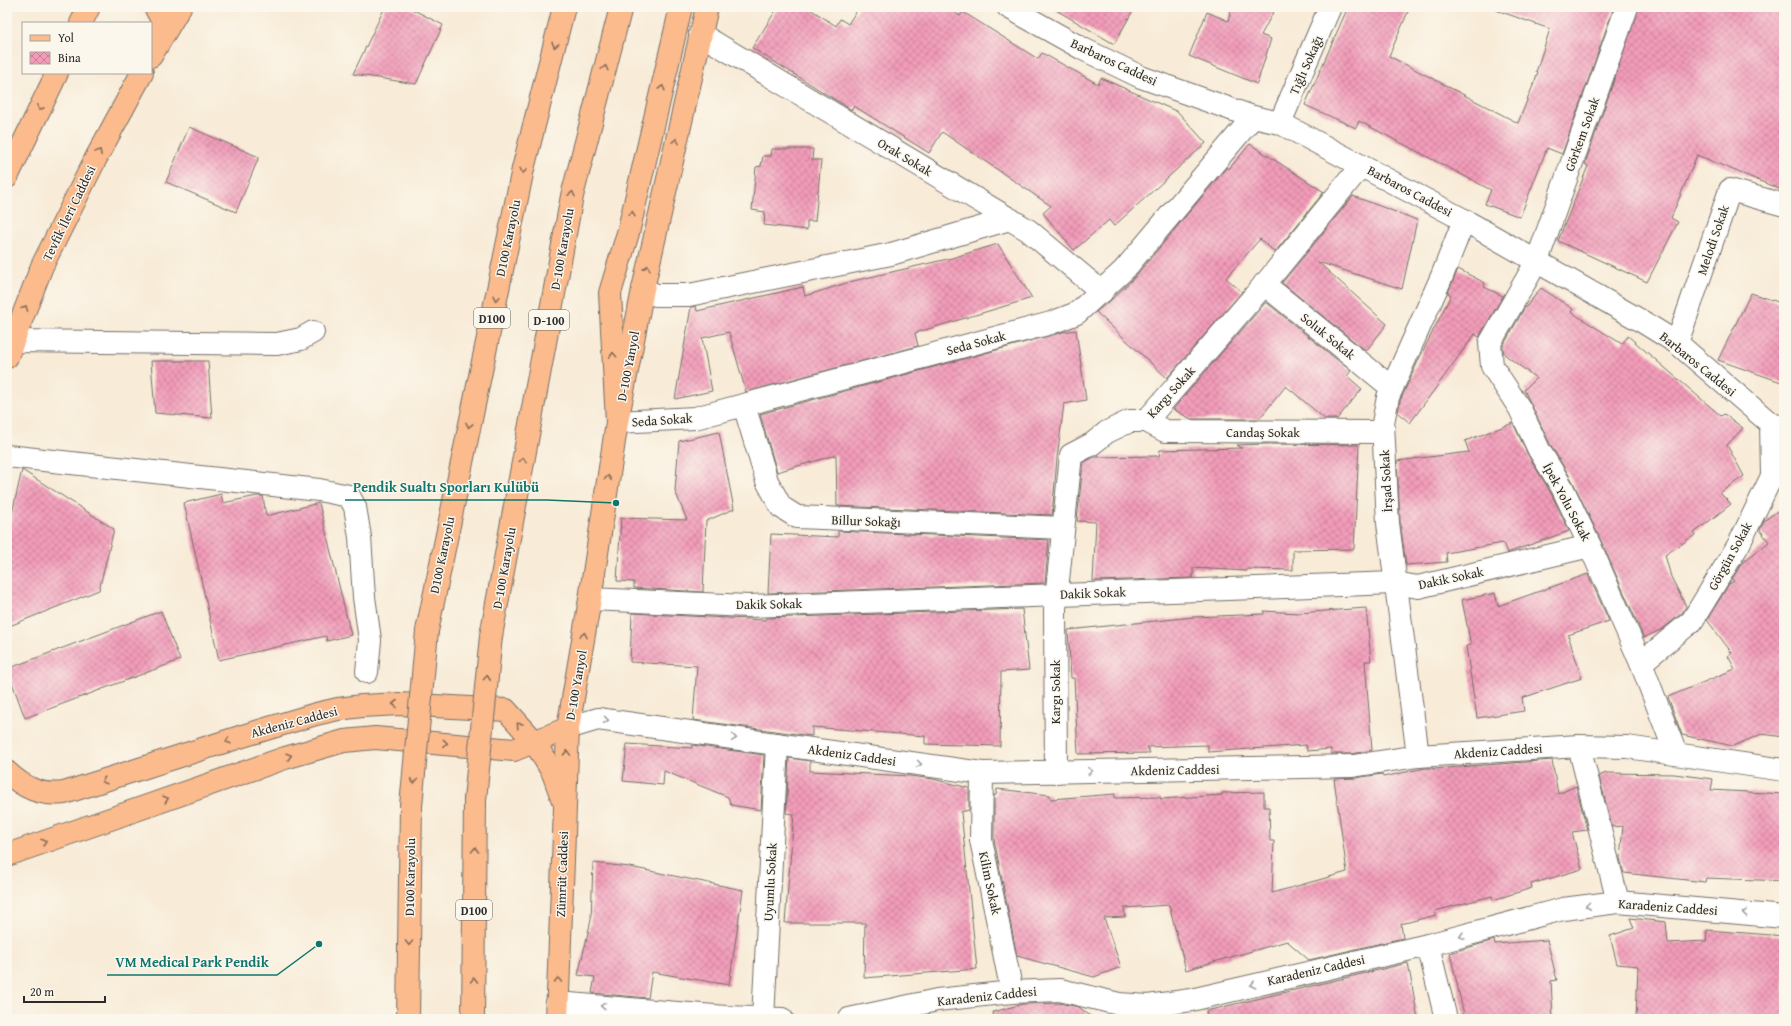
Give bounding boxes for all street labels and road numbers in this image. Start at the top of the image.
street label: Tığlı Sokağı [1284,32,1328,98]
street label: Barbaros Caddesi [1068,34,1161,91]
street label: Görkem Sokak [1560,94,1604,174]
street label: Orak Sokak [874,133,936,181]
street label: Barbaros Caddesi [1364,161,1456,222]
street label: Tevfik İleri Caddesi [38,162,101,264]
street label: D100 Karayolu [491,198,525,278]
street label: Melodi Sokak [1692,202,1734,278]
street label: D-100 Karayolu [545,207,579,291]
road number: D100 [474,308,510,328]
street label: Soluk Sokak [1297,308,1360,364]
road number: D-100 [529,310,569,330]
street label: Seda Sokak [944,326,1008,360]
street label: Barbaros Caddesi [1656,327,1741,401]
street label: D-100 Yanyol [612,329,644,403]
street label: Kargı Sokak [1142,361,1200,422]
street label: Seda Sokak [631,408,693,432]
street label: Candaş Sokak [1226,423,1300,442]
street label: İrşad Sokak [1375,449,1397,513]
street label: İpek Yolu Sokak [1538,460,1596,545]
street label: Billur Sokağı [831,510,901,532]
street label: D100 Karayolu [425,515,459,595]
street label: Görgün Sokak [1703,518,1757,594]
street label: D-100 Karayolu [487,526,521,610]
street label: Dakik Sokak [1417,562,1486,594]
street label: Dakik Sokak [1060,582,1127,604]
street label: Dakik Sokak [736,594,803,614]
street label: D-100 Yanyol [560,648,592,722]
street label: Kargı Sokak [1046,659,1065,724]
street label: Akdeniz Caddesi [249,701,340,743]
street label: Akdeniz Caddesi [1453,738,1543,764]
street label: Akdeniz Caddesi [807,739,898,771]
street label: Akdeniz Caddesi [1130,760,1220,780]
street label: Zümrüt Caddesi [551,830,573,918]
street label: D100 Karayolu [400,838,420,916]
street label: Uyumlu Sokak [758,842,782,922]
street label: Kilim Sokak [974,849,1006,917]
street label: Karadeniz Caddesi [1618,894,1719,920]
road number: D100 [456,900,492,920]
street label: Karadeniz Caddesi [1265,949,1367,990]
street label: Karadeniz Caddesi [936,981,1038,1011]

